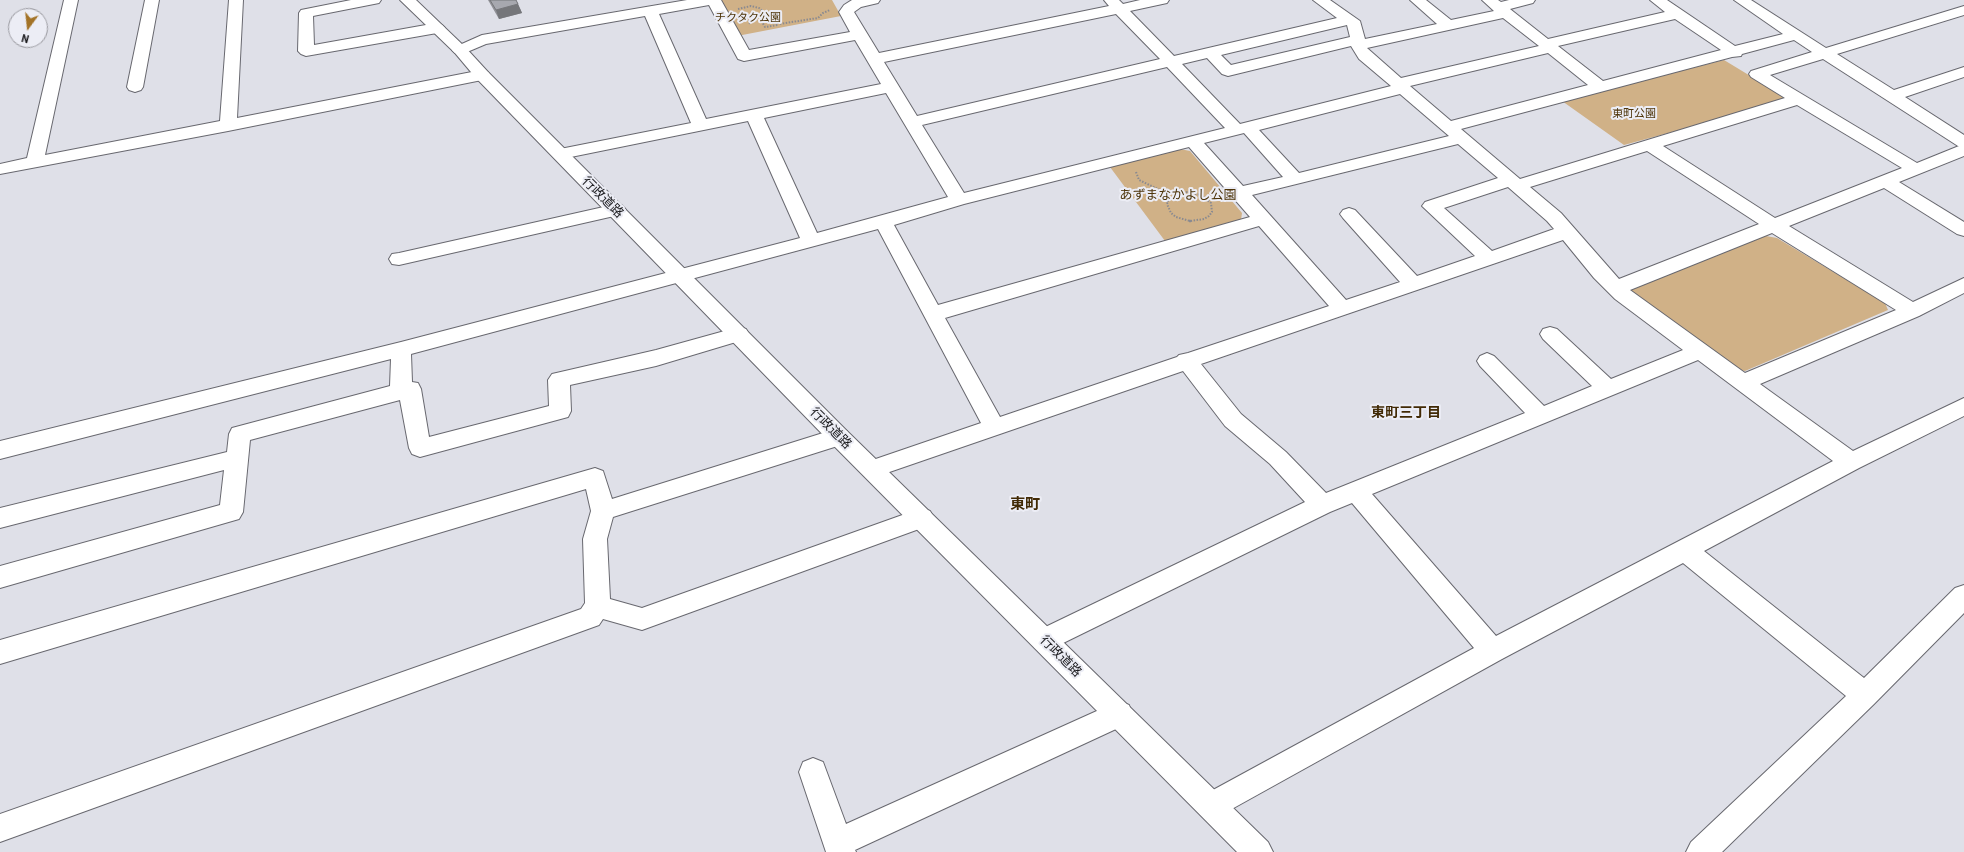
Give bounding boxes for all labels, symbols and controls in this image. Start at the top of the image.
north arrow [8,8,48,48]
park label: チクタク公園 [715,10,781,24]
text: N [20,32,30,46]
park label: 東町公園 [1612,106,1656,120]
street label: 行政道路 [579,173,627,221]
park label: あずまなかよし公園 [1120,187,1236,203]
street label: 行政道路 [807,404,855,452]
district label: 東町三丁目 [1371,404,1441,420]
district label: 東町 [1010,495,1040,513]
street label: 行政道路 [1037,632,1085,680]

